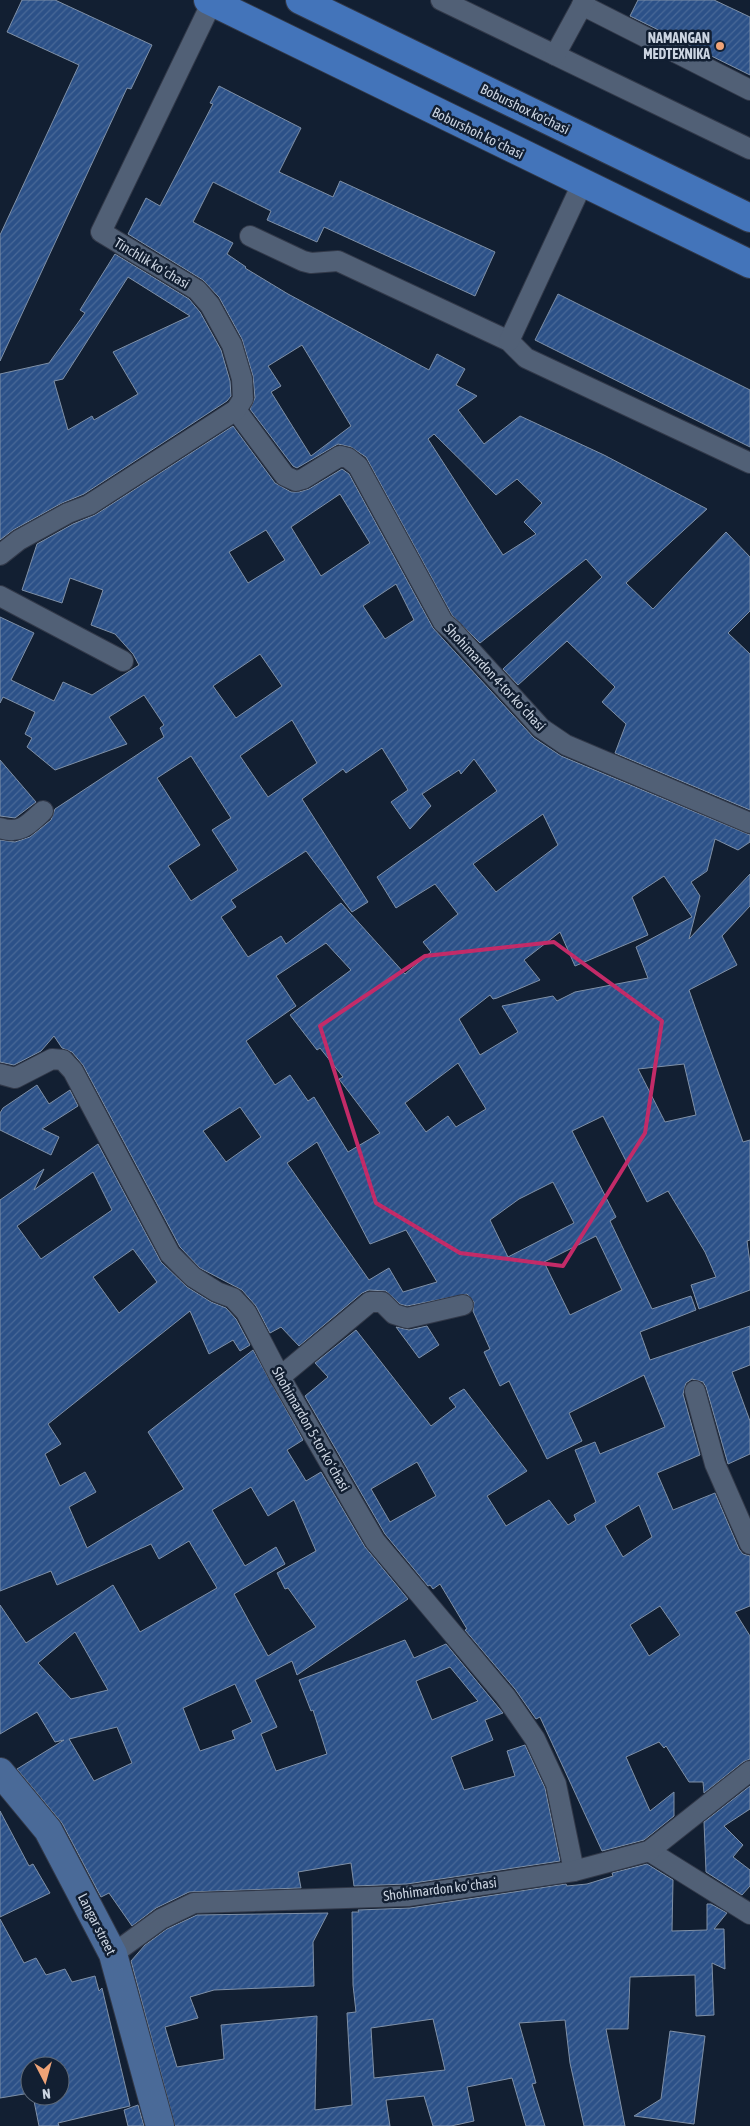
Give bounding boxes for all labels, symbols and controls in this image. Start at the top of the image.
place label: NAMANGAN MEDTEXNIKA [643,30,710,62]
marker: NAMANGAN MEDTEXNIKA [714,40,726,52]
street label: Boburshox ko'chasi [478,81,572,137]
street label: Boburshoh koʻchasi [430,104,526,162]
street label: Tinchlik koʻchasi [111,234,193,292]
street label: Shohimardon 4-tor koʻchasi [441,620,549,734]
street label: Shohimardon 5-tor koʻchasi [269,1364,353,1494]
street label: Shohimardon koʻchasi [382,1874,498,1904]
street label: Langar street [75,1891,119,1957]
north arrow [20,2056,70,2106]
text: N [41,2086,51,2102]

